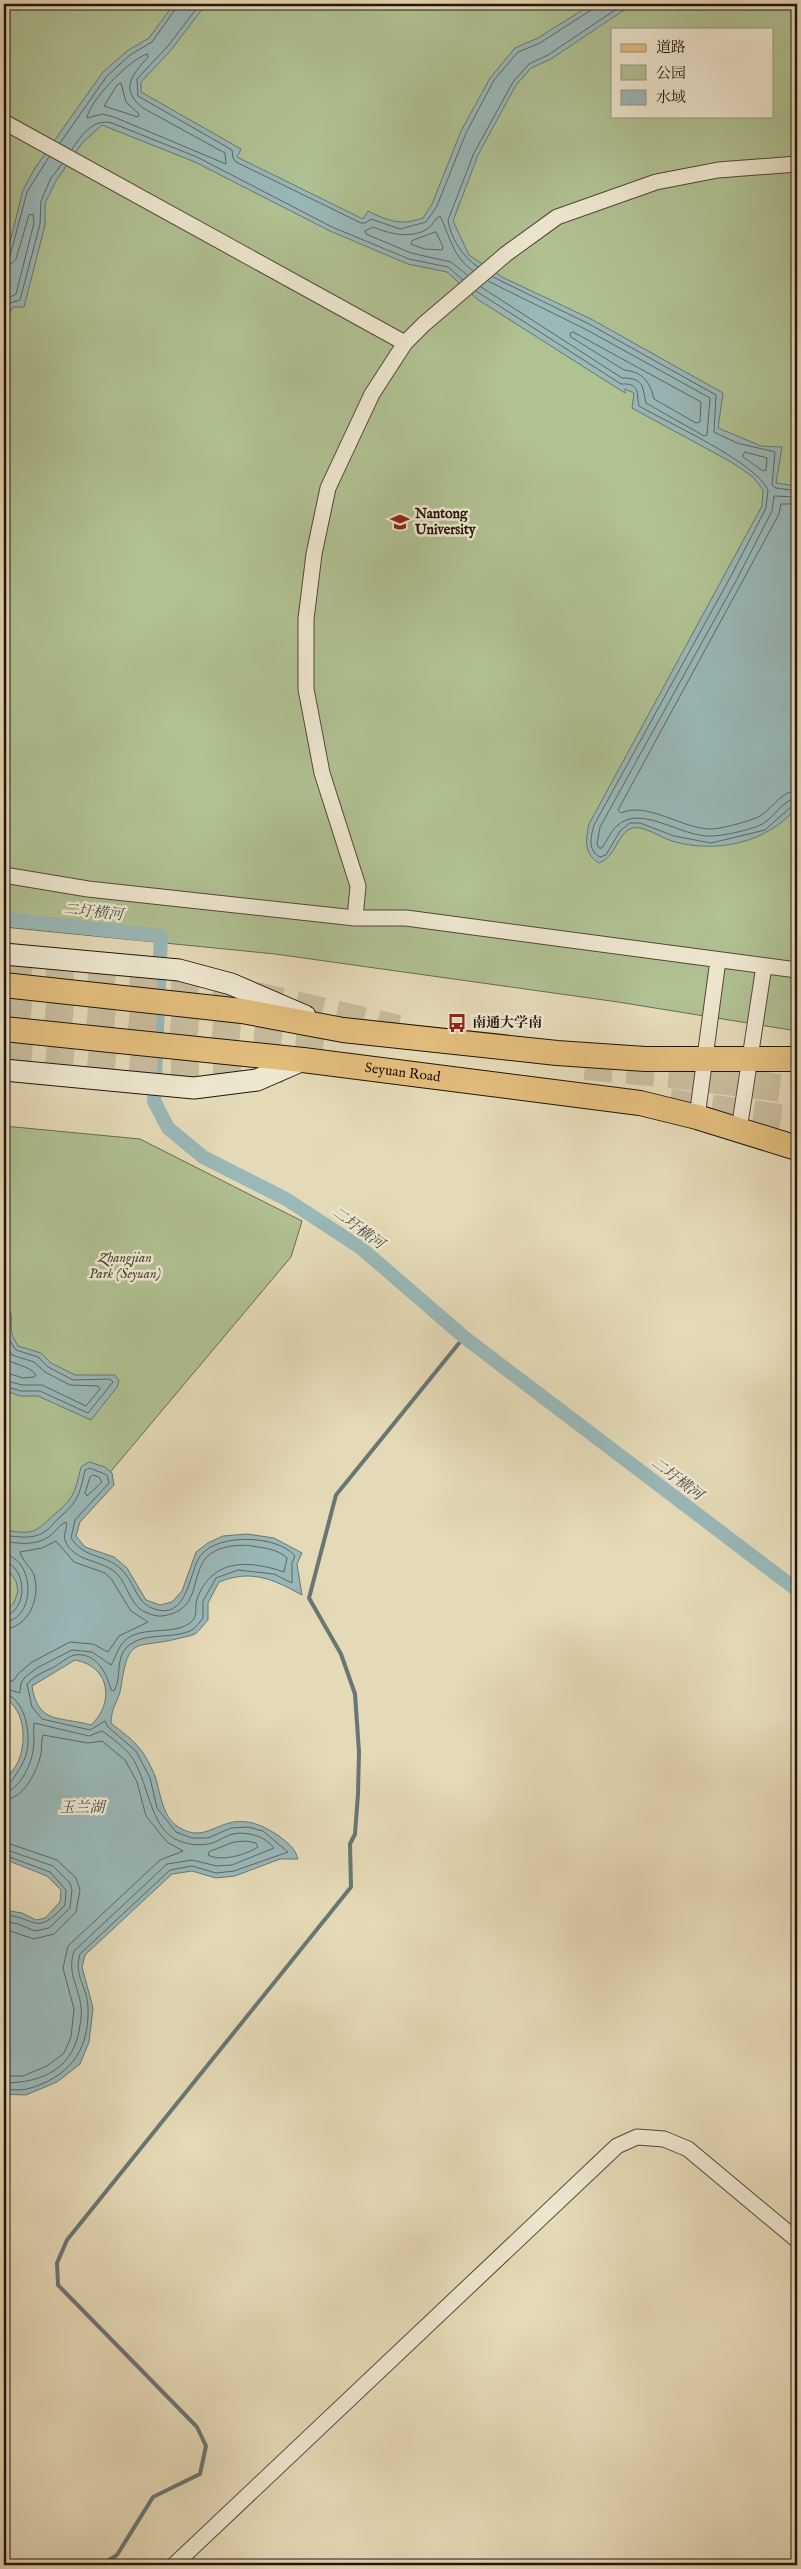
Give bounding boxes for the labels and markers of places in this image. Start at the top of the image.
place label: Nantong University [414,505,477,539]
school or university icon: Nantong University [389,511,411,533]
bus stop icon: 南通大学南 [446,1012,468,1034]
place label: 南通大学南 [472,1014,542,1032]

